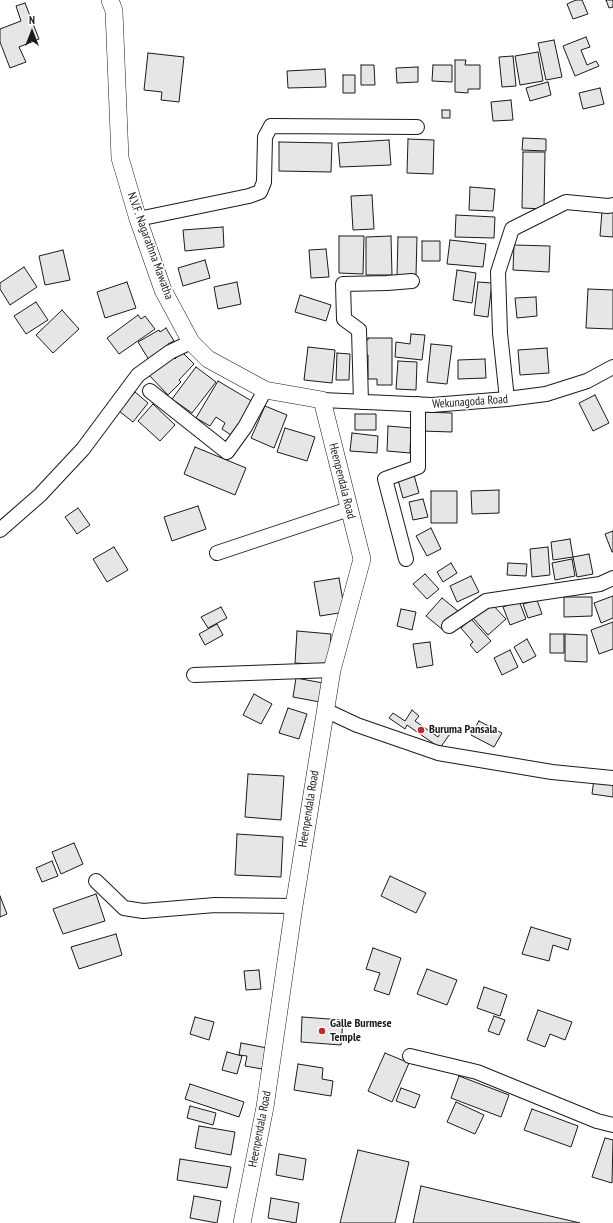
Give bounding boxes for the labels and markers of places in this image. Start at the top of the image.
place label: Buruma Pansala [429,723,497,737]
marker: Buruma Pansala [416,725,426,735]
place label: Galle Burmese Temple [330,1017,392,1045]
marker: Galle Burmese Temple [317,1026,327,1036]

